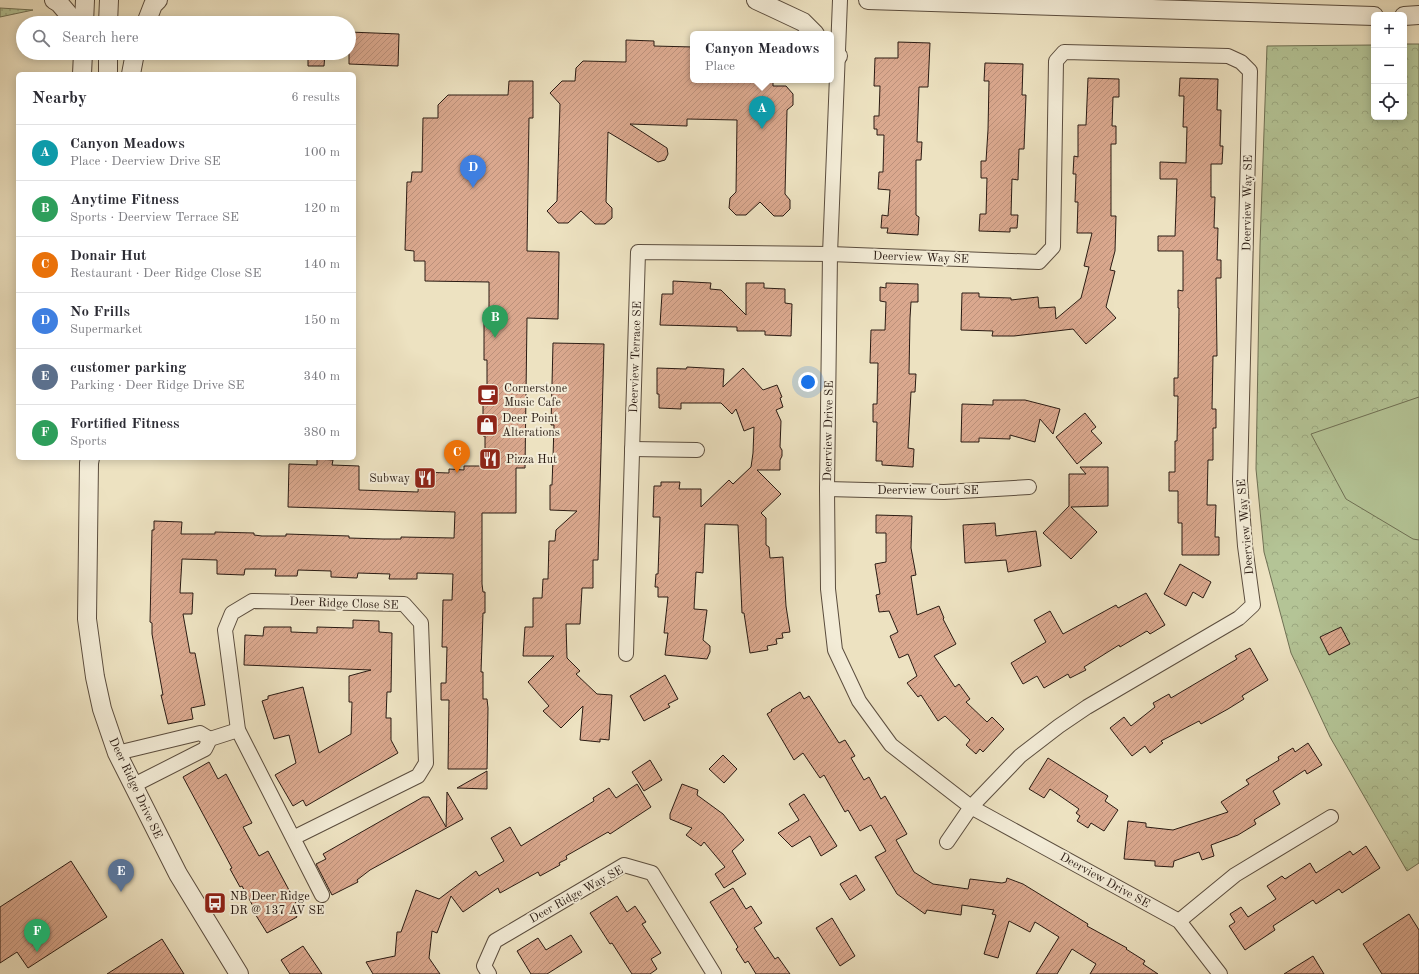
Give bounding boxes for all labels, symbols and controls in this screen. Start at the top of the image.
map controls [1371,12,1407,120]
button: + [1371,12,1407,48]
search box [16,16,356,60]
icon: search [30,27,52,49]
text: Search here [62,31,139,46]
popup [690,31,834,83]
text: Canyon Meadows [705,42,819,57]
button: − [1371,48,1407,84]
text: Place [705,60,735,73]
button: locate [1371,84,1407,120]
text: Nearby [32,90,87,107]
text: 6 results [291,91,340,104]
pin: A [749,96,775,129]
text: Canyon Meadows [70,137,185,152]
text: A [40,146,50,159]
text: 100 m [303,146,340,159]
text: Place · Deerview Drive SE [70,155,221,168]
pin: D [460,155,486,188]
street label: Deerview Way SE [1241,155,1255,251]
text: Anytime Fitness [70,193,179,208]
text: B [40,202,50,215]
text: 120 m [303,202,340,215]
text: Sports · Deerview Terrace SE [70,211,239,224]
text: Donair Hut [70,249,147,264]
street label: Deerview Way SE [873,250,969,266]
text: C [41,258,49,271]
text: 140 m [303,258,340,271]
text: Restaurant · Deer Ridge Close SE [70,267,261,280]
street label: Deerview Terrace SE [628,301,644,413]
text: No Frills [70,305,130,320]
pin: B [482,305,508,338]
text: D [40,314,50,327]
text: 150 m [303,314,340,327]
text: Supermarket [70,323,142,336]
text: customer parking [70,361,186,376]
text: E [41,370,49,383]
text: 340 m [303,370,340,383]
your location [798,372,818,392]
text: Parking · Deer Ridge Drive SE [70,379,244,392]
street label: Deerview Drive SE [822,380,836,482]
cafe icon: Cornerstone Music Cafe [475,382,501,408]
place label: Cornerstone Music Cafe [504,383,568,409]
shop icon: Deer Point Alterations [474,412,500,438]
place label: Deer Point Alterations [502,413,560,439]
text: Fortified Fitness [70,417,179,432]
text: F [41,426,49,439]
text: 380 m [303,426,340,439]
text: Sports [70,435,107,448]
pin: C [444,440,470,473]
restaurant icon: Pizza Hut [477,446,503,472]
place label: Pizza Hut [506,454,557,466]
restaurant icon: Subway [412,465,438,491]
place label: Subway [369,473,411,485]
street label: Deerview Way SE [1236,478,1256,575]
street label: Deerview Court SE [877,485,979,497]
street label: Deer Ridge Close SE [289,596,399,612]
street label: Deer Ridge Drive SE [106,736,164,841]
street label: Deerview Drive SE [1057,851,1152,911]
pin: E [108,859,134,892]
street label: Deer Ridge Way SE [528,864,625,926]
bus stop icon: NB Deer Ridge DR @ 137 AV SE [202,890,228,916]
place label: NB Deer Ridge DR @ 137 AV SE [230,891,324,917]
pin: F [24,919,50,952]

